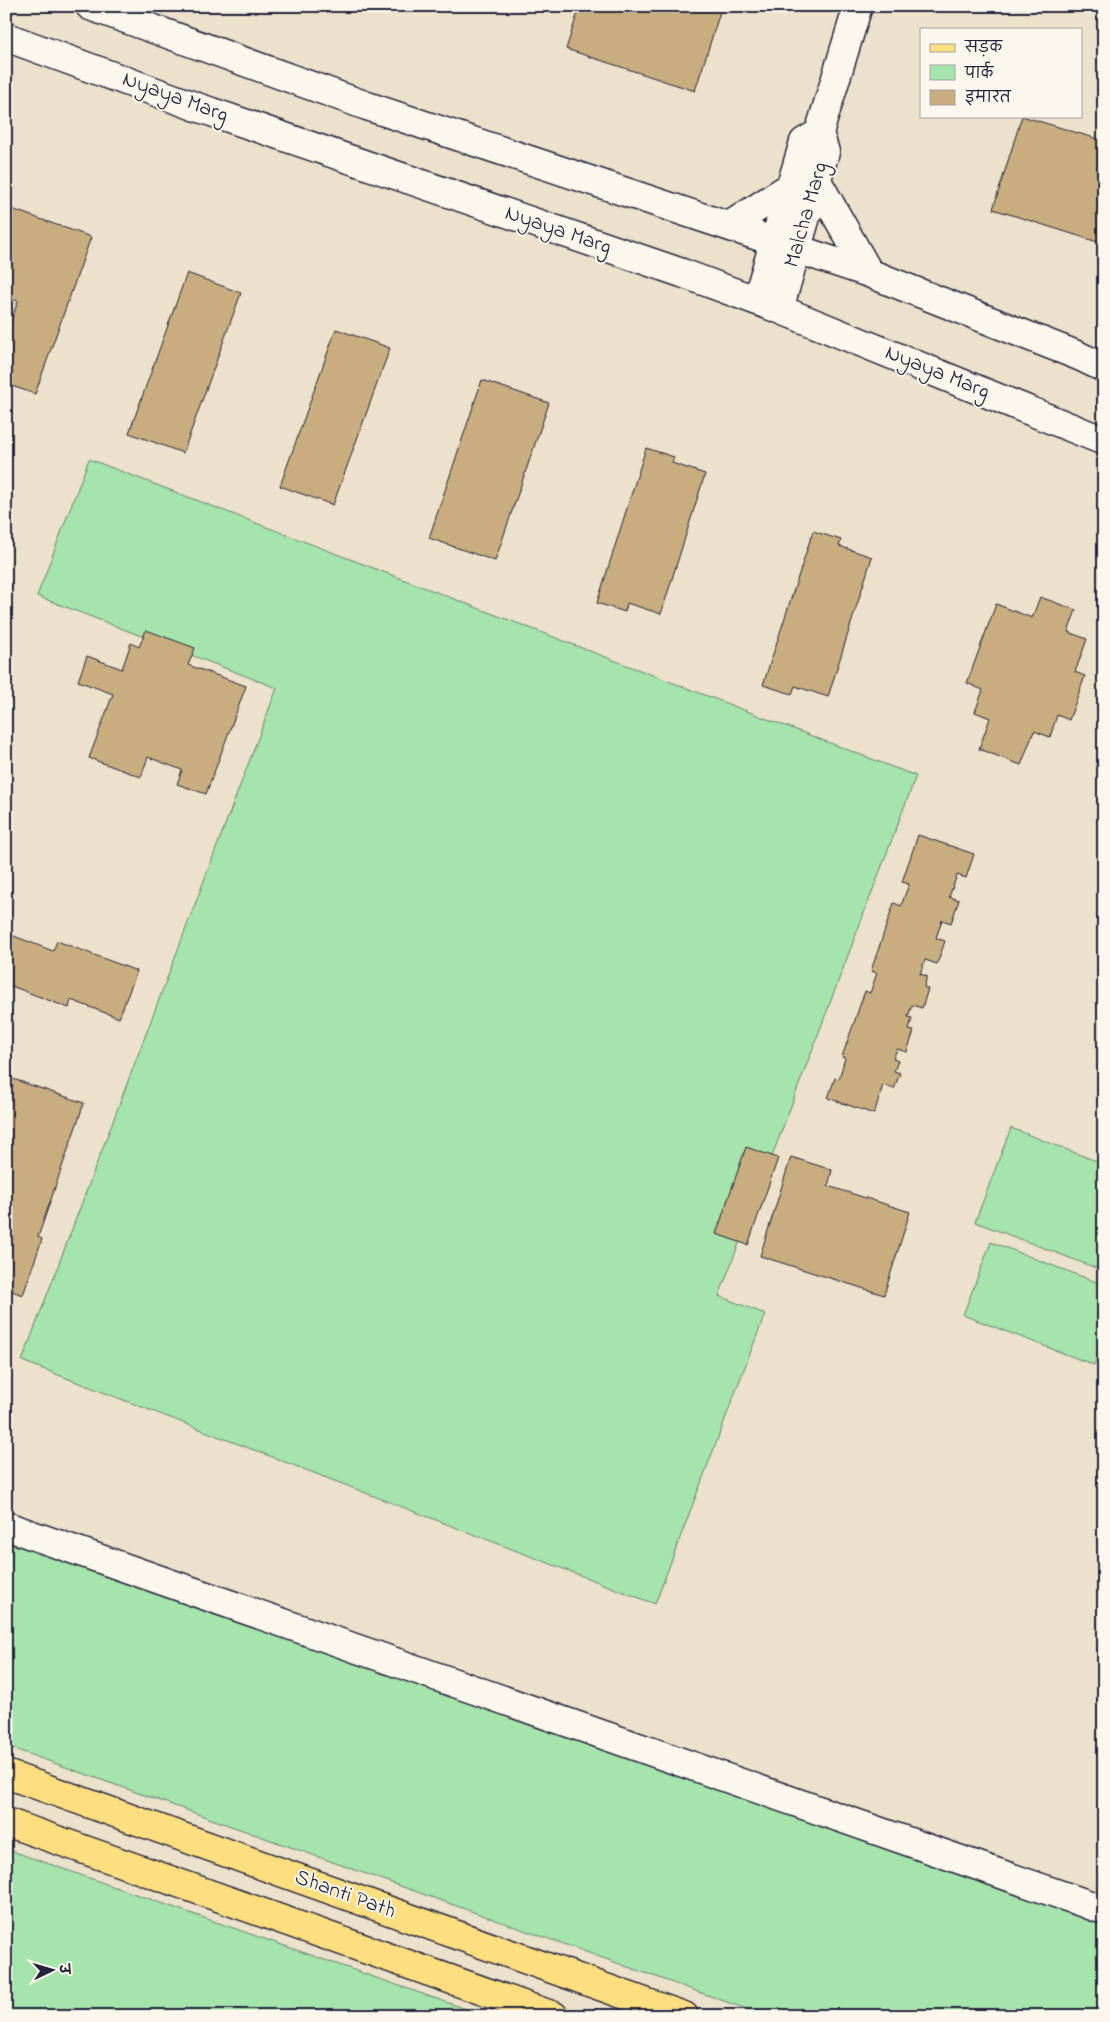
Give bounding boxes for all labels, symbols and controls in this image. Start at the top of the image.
legend [920,28,1082,118]
text: सड़क [964,37,1003,59]
text: पार्क [964,61,995,85]
street label: Nyaya Marg [117,64,232,133]
text: इमारत [965,87,1012,109]
street label: Malcha Marg [777,158,838,272]
street label: Nyaya Marg [500,198,616,265]
street label: Nyaya Marg [879,337,994,410]
street label: Shanti Path [290,1862,400,1928]
north arrow [28,1944,78,1994]
text: उ [52,1961,74,1976]

